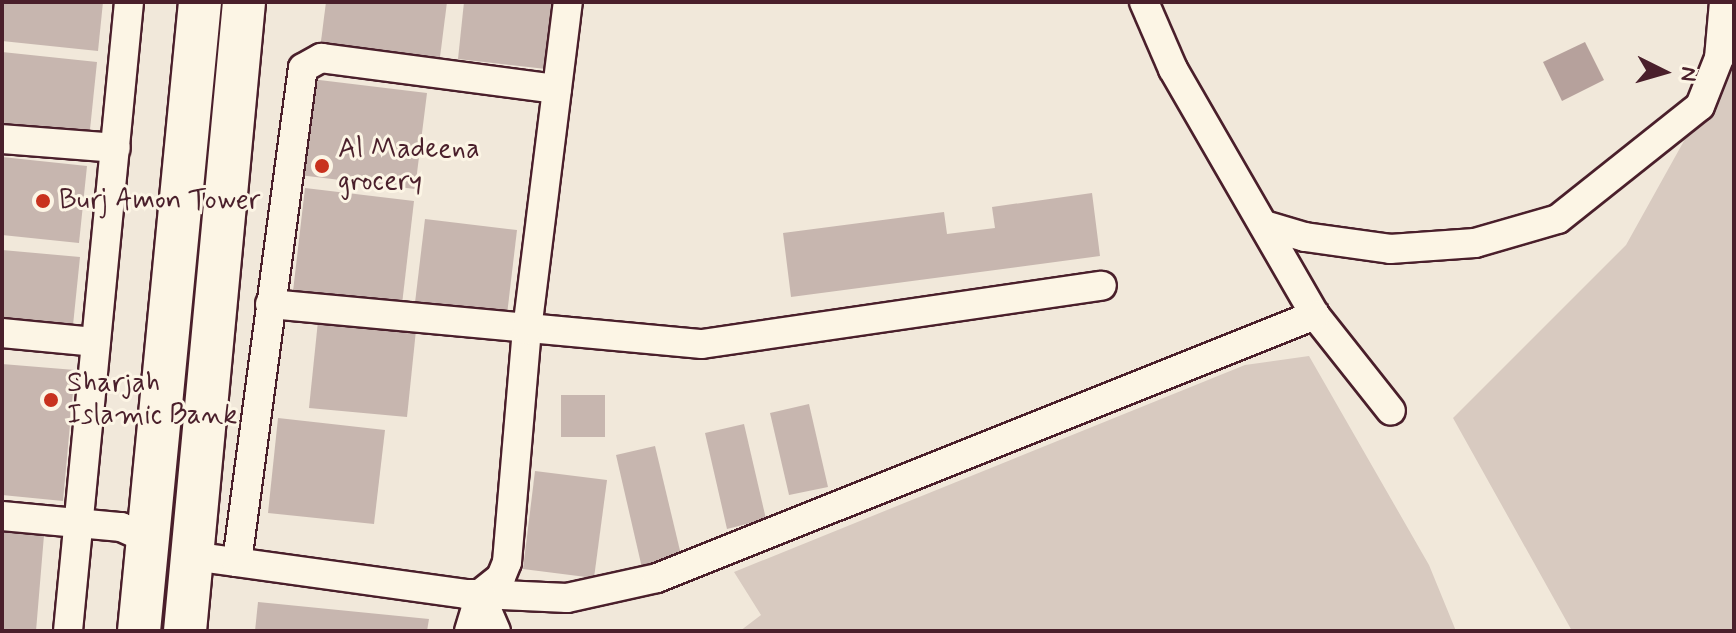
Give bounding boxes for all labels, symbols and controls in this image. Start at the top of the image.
north arrow [1624,32,1704,112]
text: N [1673,66,1702,83]
place label: Al Madeena grocery [338,133,486,199]
marker: Al Madeena grocery [313,157,331,175]
place label: Burj Amon Tower [59,184,260,218]
marker: Burj Amon Tower [34,192,52,210]
place label: Sharjah Islamic Bank [67,367,231,433]
marker: Sharjah Islamic Bank [42,391,60,409]

